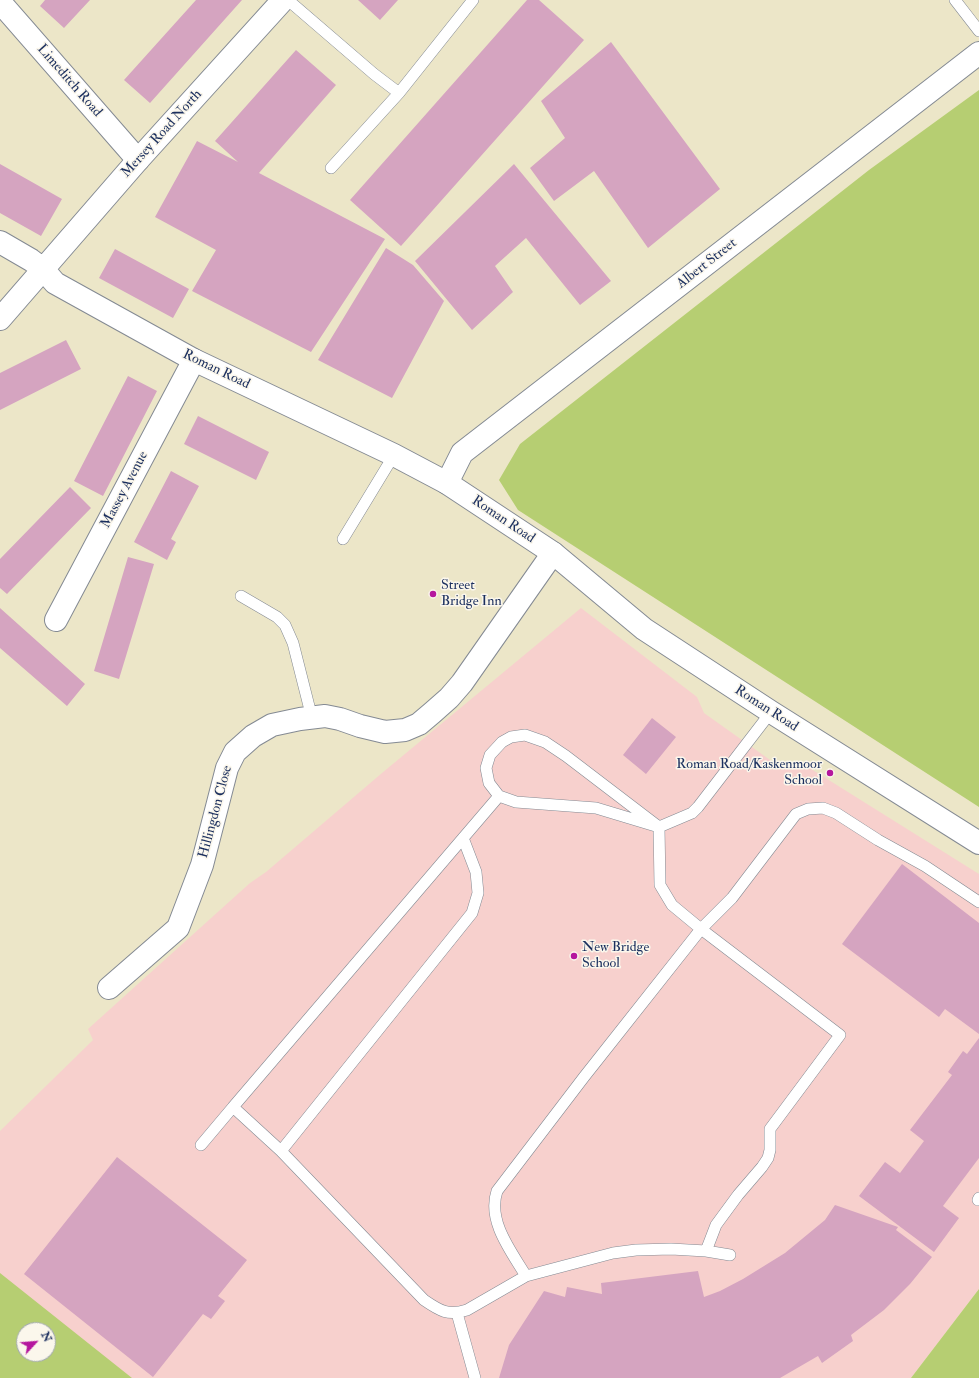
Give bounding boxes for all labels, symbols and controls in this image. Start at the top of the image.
street label: Limeditch Road [33,41,105,121]
street label: Mersey Road North [118,87,206,181]
street label: Albert Street [674,235,740,293]
street label: Roman Road [180,347,252,393]
street label: Massey Avenue [98,449,152,531]
street label: Roman Road [468,493,538,547]
place label: Street Bridge Inn [441,578,502,610]
marker: Street Bridge Inn [428,589,438,599]
street label: Roman Road [731,682,801,736]
place label: Roman Road/Kaskenmoor School [676,757,822,790]
street label: Hillingdon Close [196,764,236,860]
marker: Roman Road/Kaskenmoor School [825,768,835,778]
place label: New Bridge School [582,940,649,972]
marker: New Bridge School [569,951,579,961]
north arrow [16,1322,56,1362]
text: N [38,1330,54,1344]

